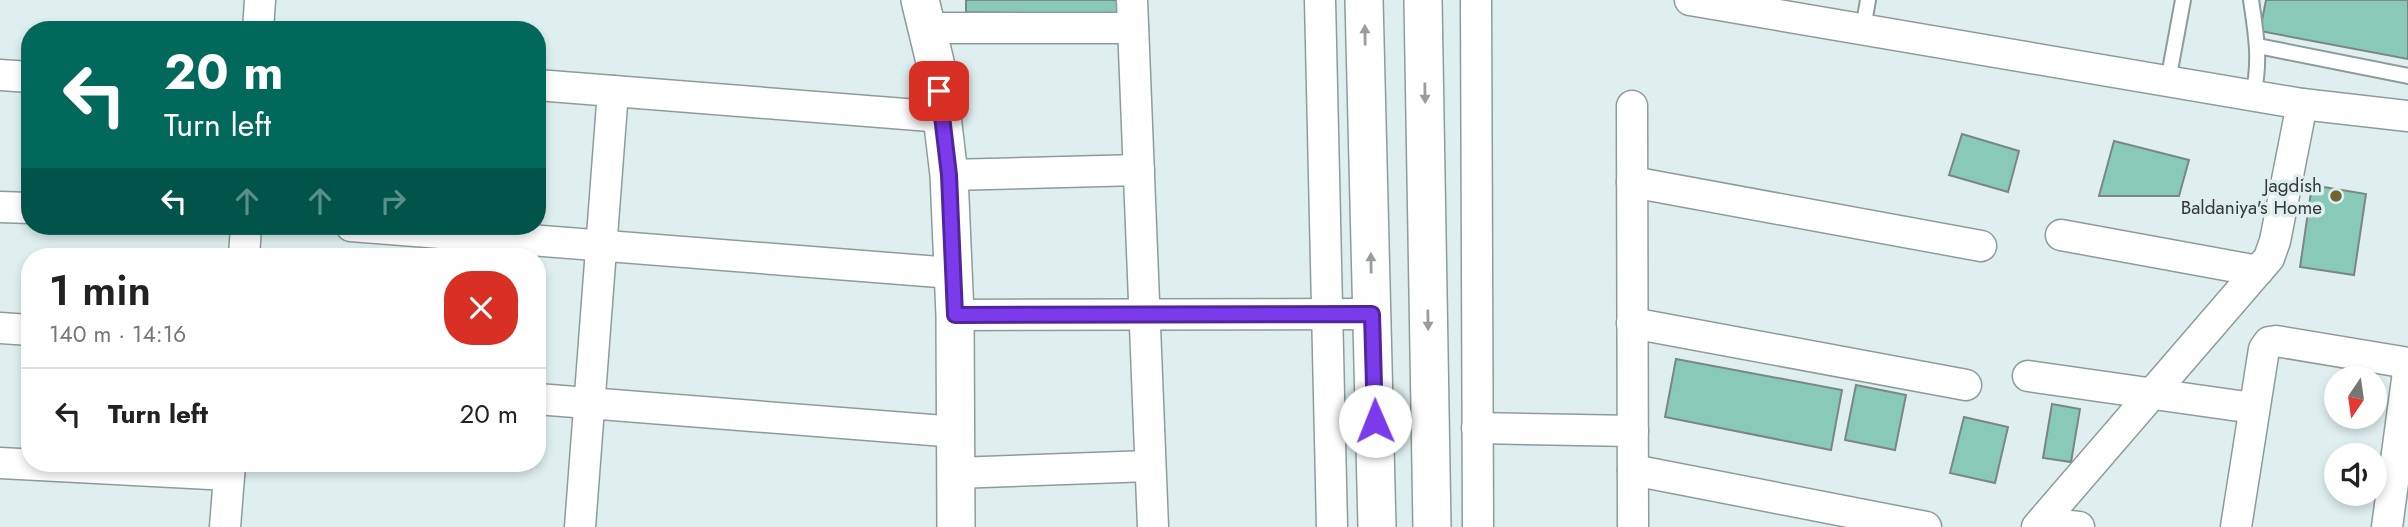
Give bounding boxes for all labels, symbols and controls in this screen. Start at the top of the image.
one-way arrow [1360,24,1371,46]
text: 20 m [164,37,283,107]
icon: left [49,49,140,140]
pin [909,61,969,121]
icon: arrive [920,72,958,110]
one-way arrow [1419,82,1430,104]
text: Turn left [164,102,271,148]
place label: Jagdish Baldaniya's Home [2181,172,2322,221]
icon: left [155,182,193,220]
icon: ahead [228,182,266,220]
icon: ahead [301,182,339,220]
icon: right [374,182,412,220]
marker: Jagdish Baldaniya's Home [2328,188,2344,204]
one-way arrow [1365,252,1377,274]
text: 1 min [49,260,151,321]
button: close [444,271,518,345]
one-way arrow [1423,309,1434,331]
text: 140 m · 14:16 [49,317,186,351]
north arrow [2324,366,2387,429]
map controls [2324,366,2387,506]
position arrow [1338,384,1412,458]
icon: left [49,395,87,433]
text: Turn left [108,395,208,433]
text: 20 m [460,395,518,433]
button: sound [2324,443,2387,506]

